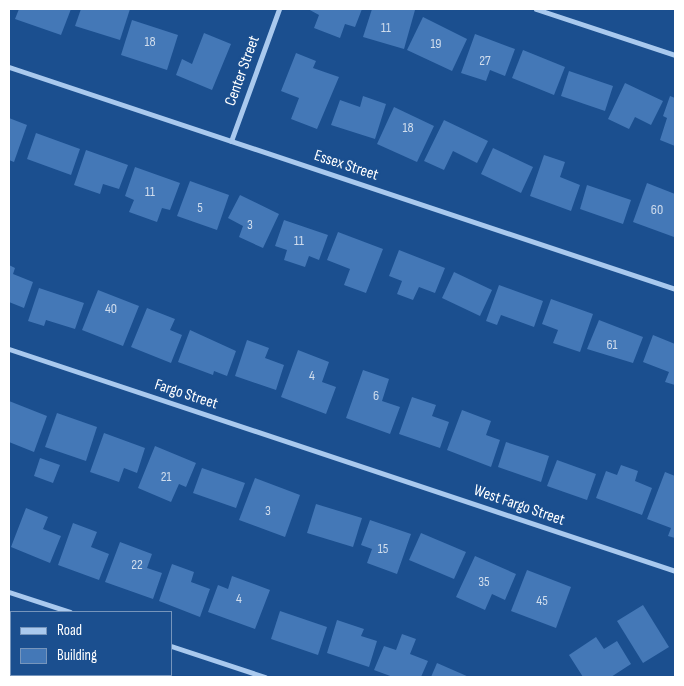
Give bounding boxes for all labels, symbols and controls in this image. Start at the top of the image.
house number: 11 [381,20,391,36]
street label: Center Street [221,33,265,109]
house number: 18 [144,34,156,50]
house number: 19 [430,36,442,52]
house number: 27 [479,53,491,69]
house number: 18 [402,120,414,136]
street label: Essex Street [311,147,381,185]
house number: 11 [145,184,155,200]
house number: 5 [197,200,203,216]
house number: 60 [651,202,663,218]
house number: 3 [247,217,253,233]
house number: 11 [294,233,304,249]
house number: 40 [105,301,117,317]
house number: 61 [606,337,618,353]
house number: 4 [309,368,315,384]
street label: Fargo Street [152,376,220,414]
house number: 6 [373,388,379,404]
house number: 21 [161,469,171,485]
street label: West Fargo Street [471,481,567,531]
house number: 3 [265,503,271,519]
house number: 15 [378,541,388,557]
house number: 22 [131,557,143,573]
house number: 35 [478,574,490,590]
house number: 4 [236,591,242,607]
house number: 45 [536,593,548,609]
legend [10,611,172,676]
text: Road [57,621,82,640]
text: Building [57,646,97,665]

